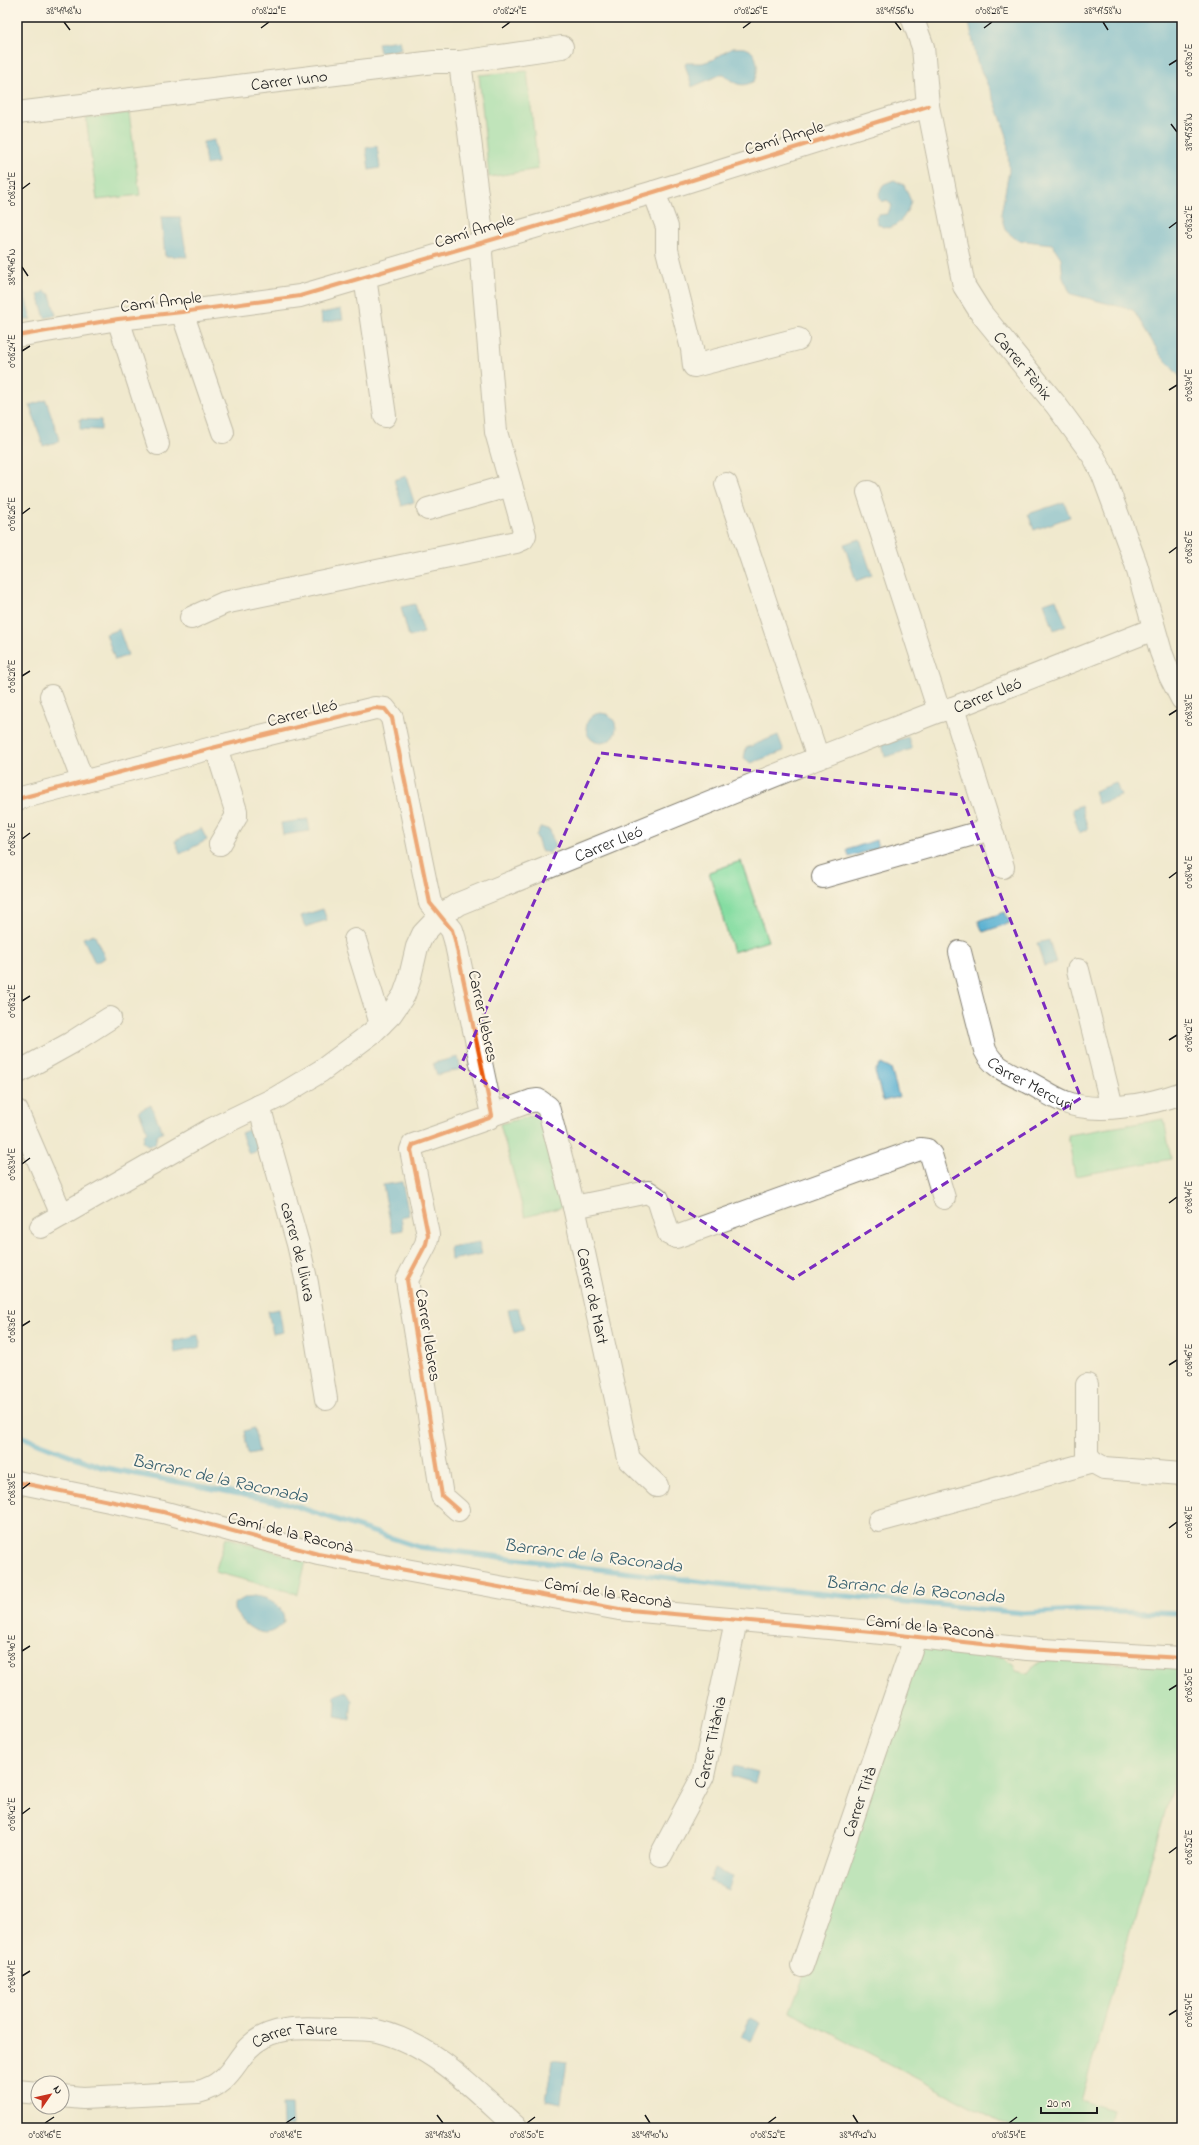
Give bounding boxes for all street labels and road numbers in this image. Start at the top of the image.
street label: Carrer Iuno [249,64,329,98]
street label: Camí Ample [742,114,828,162]
street label: Camí Ample [432,207,518,255]
street label: Camí Ample [119,285,204,320]
street label: Carrer Fènix [987,326,1058,406]
street label: Carrer Lleó [950,671,1026,721]
street label: Carrer Lleó [265,693,340,734]
street label: Carrer Lleó [571,819,647,869]
street label: Carrer Llebres [461,968,504,1065]
street label: Carrer Mercuri [980,1051,1076,1118]
street label: carrer de Lliura [273,1199,321,1304]
street label: Carrer de Mart [569,1246,615,1347]
street label: Carrer Llebres [408,1287,447,1383]
street label: Camí de la Raconà [225,1506,356,1561]
street label: Camí de la Raconà [542,1571,674,1616]
street label: Camí de la Raconà [865,1608,996,1647]
street label: Carrer Titània [687,1694,734,1794]
street label: Carrer Tità [836,1763,884,1841]
street label: Carrer Taure [246,2017,338,2055]

